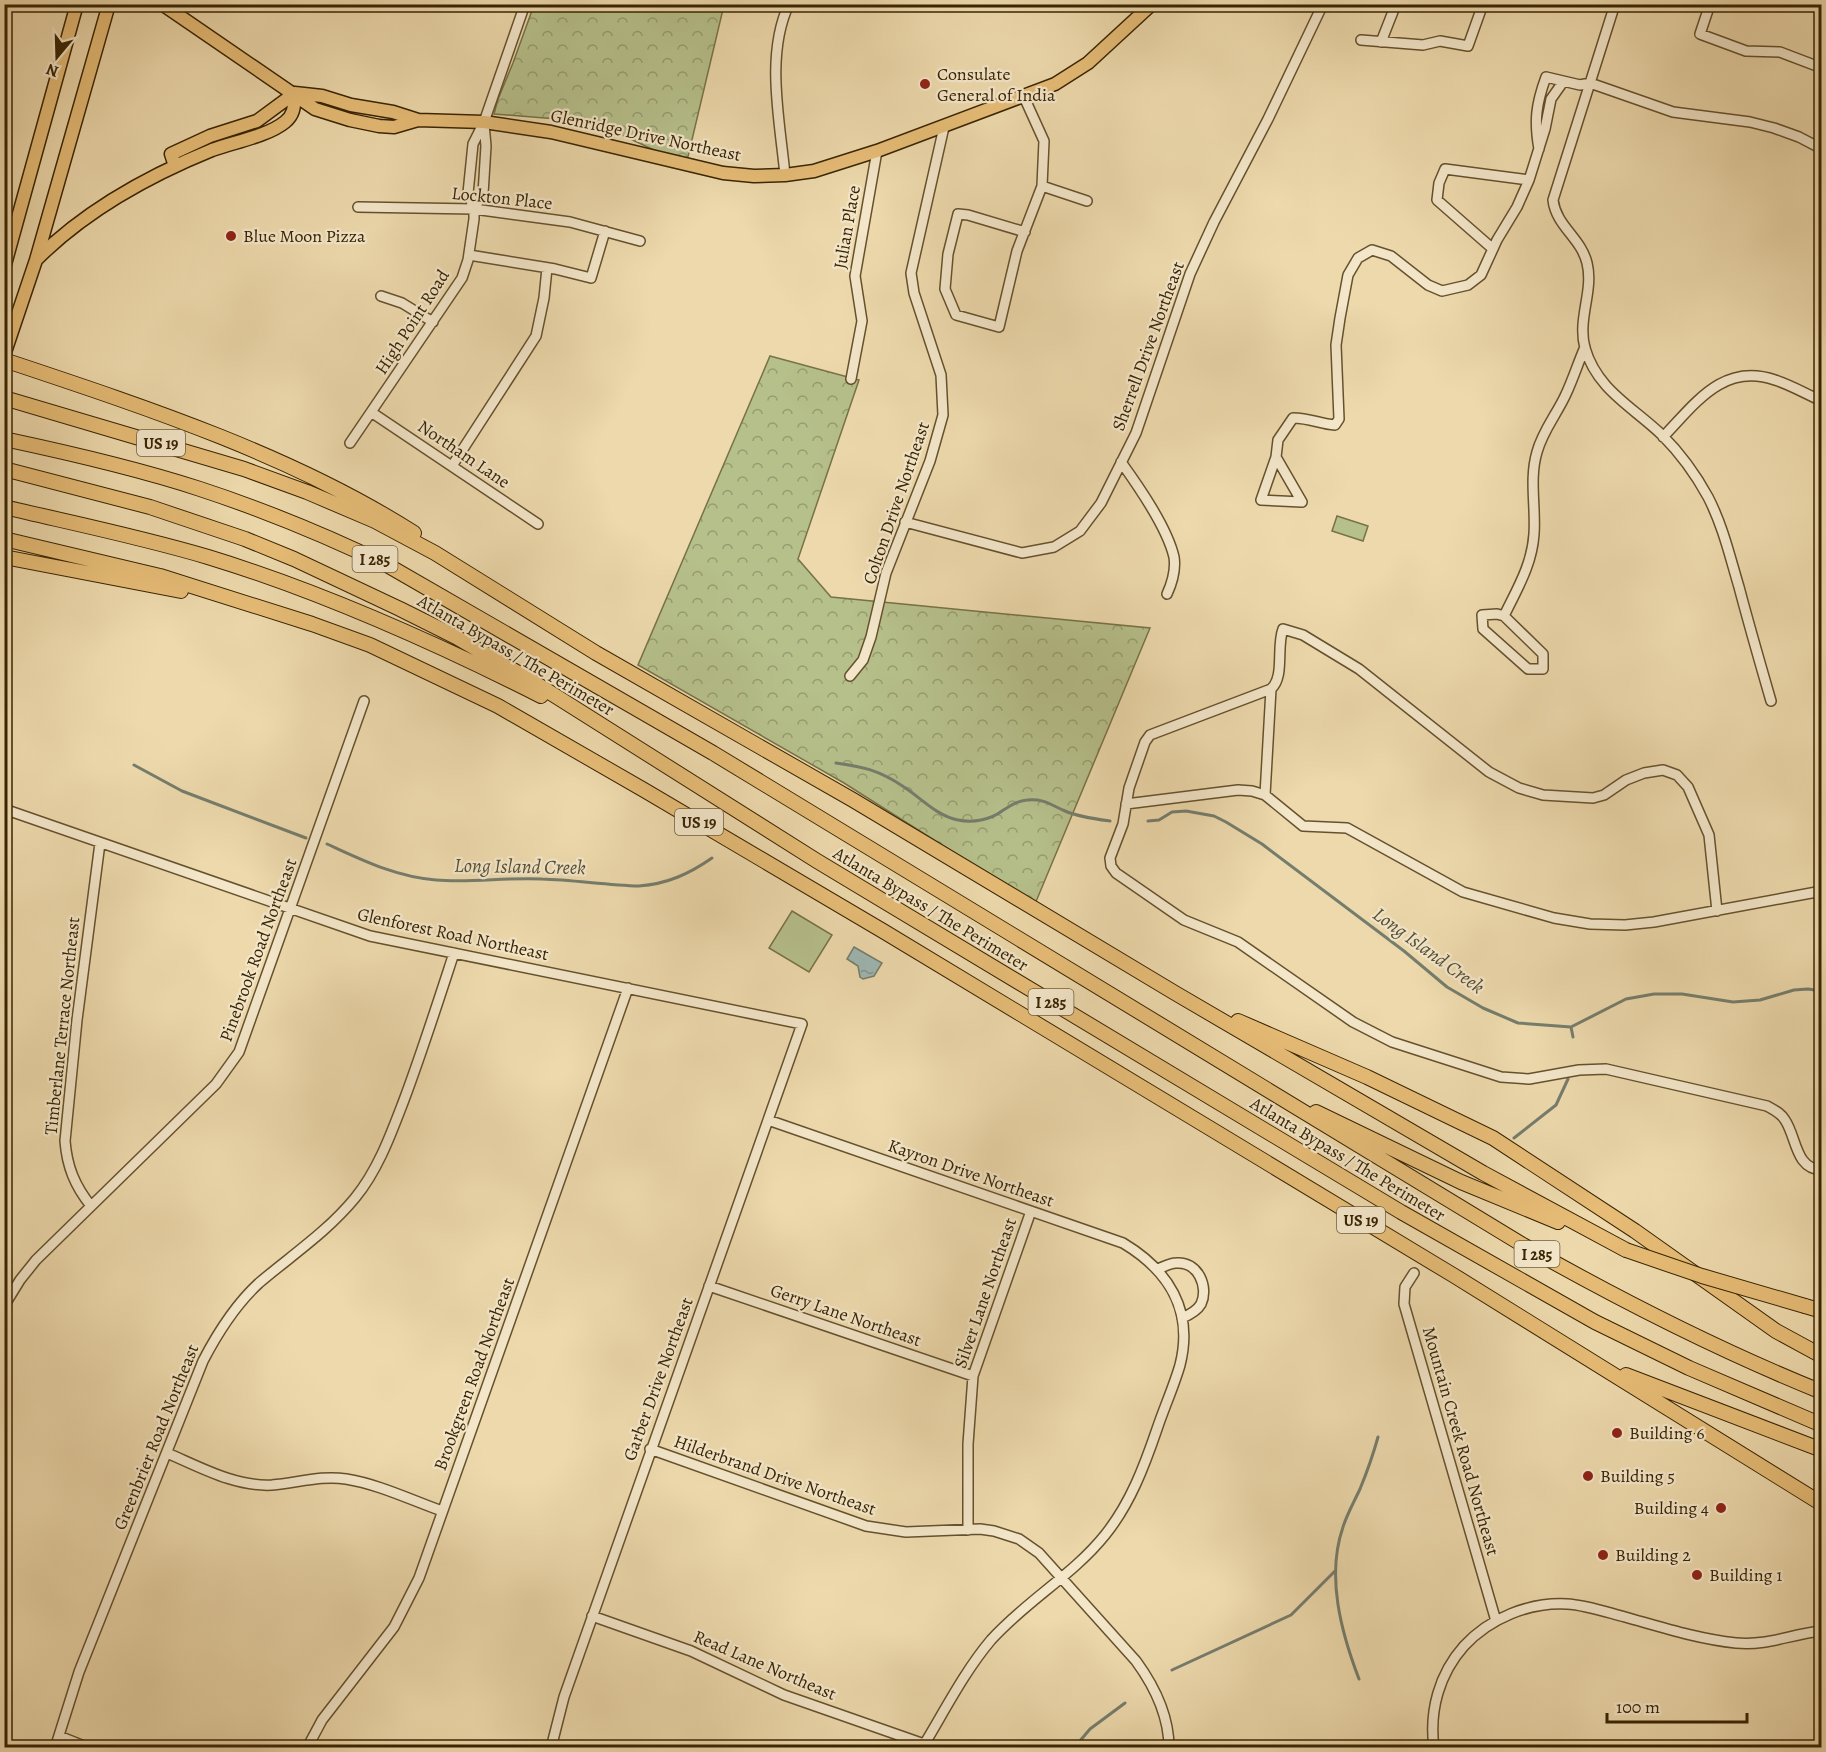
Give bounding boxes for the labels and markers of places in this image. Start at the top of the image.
place label: Consulate General of India [937,62,1056,107]
marker: Consulate General of India [918,77,932,91]
place label: Blue Moon Pizza [243,224,366,248]
marker: Blue Moon Pizza [224,229,238,243]
place label: Building 6 [1629,1421,1704,1445]
marker: Building 6 [1610,1426,1624,1440]
place label: Building 5 [1600,1464,1675,1488]
marker: Building 5 [1581,1469,1595,1483]
place label: Building 4 [1634,1496,1709,1520]
marker: Building 4 [1714,1501,1728,1515]
place label: Building 2 [1615,1543,1691,1567]
marker: Building 2 [1596,1548,1610,1562]
place label: Building 1 [1709,1563,1782,1587]
marker: Building 1 [1690,1568,1704,1582]

